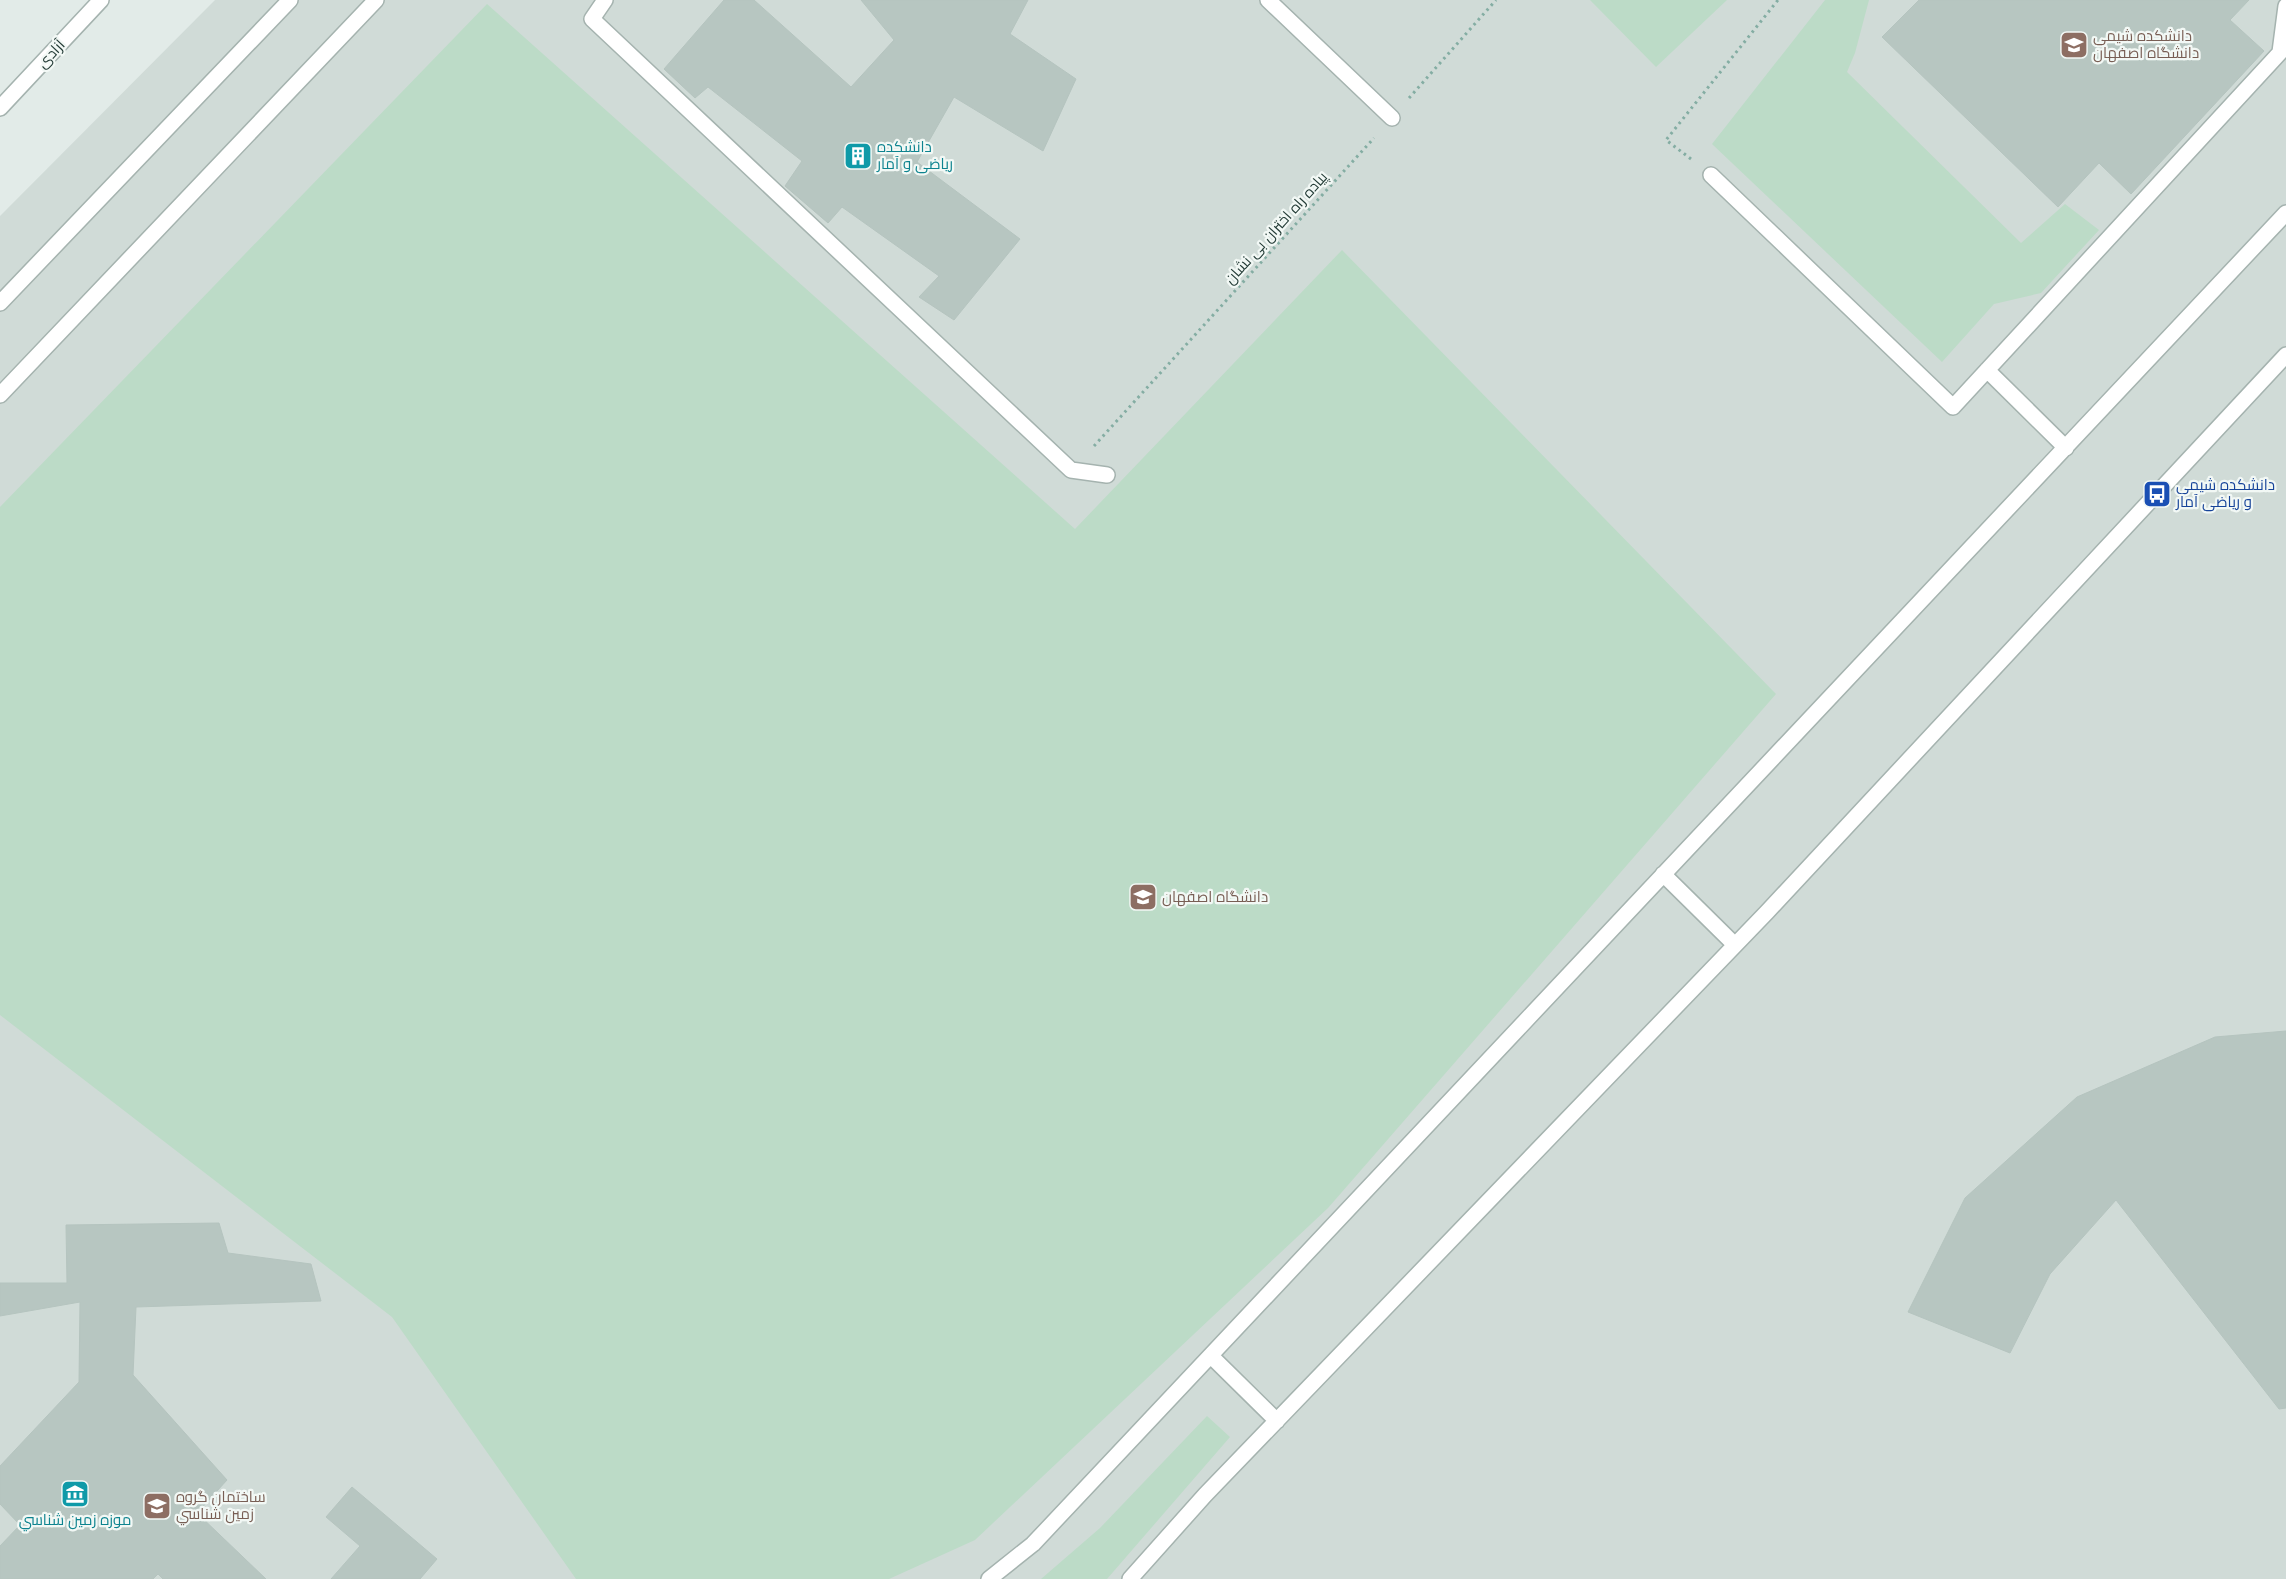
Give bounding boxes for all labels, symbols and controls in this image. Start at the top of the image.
place label: دانشکده شیمی دانشگاه اصفهان [2093,25,2199,63]
school or university icon: دانشکده شیمی دانشگاه اصفهان [2059,30,2089,60]
street label: آزادی [32,35,69,73]
place label: دانشکده ریاضی و آمار [876,136,953,174]
building icon: دانشکده ریاضی و آمار [843,141,873,171]
street label: پیاده راه اختران بی نشان [1219,167,1332,289]
place label: دانشکده شیمی و ریاضی آمار [2175,474,2275,512]
bus stop icon: دانشکده شیمی و ریاضی آمار [2142,479,2172,509]
school or university icon: دانشگاه اصفهان [1128,882,1158,912]
place label: دانشگاه اصفهان [1162,886,1268,907]
museum icon: موزه زمين شناسي [60,1479,90,1509]
place label: ساختمان گروه زمين شناسي [176,1486,266,1526]
school or university icon: ساختمان گروه زمين شناسي [142,1491,172,1521]
place label: موزه زمين شناسي [19,1509,131,1532]

